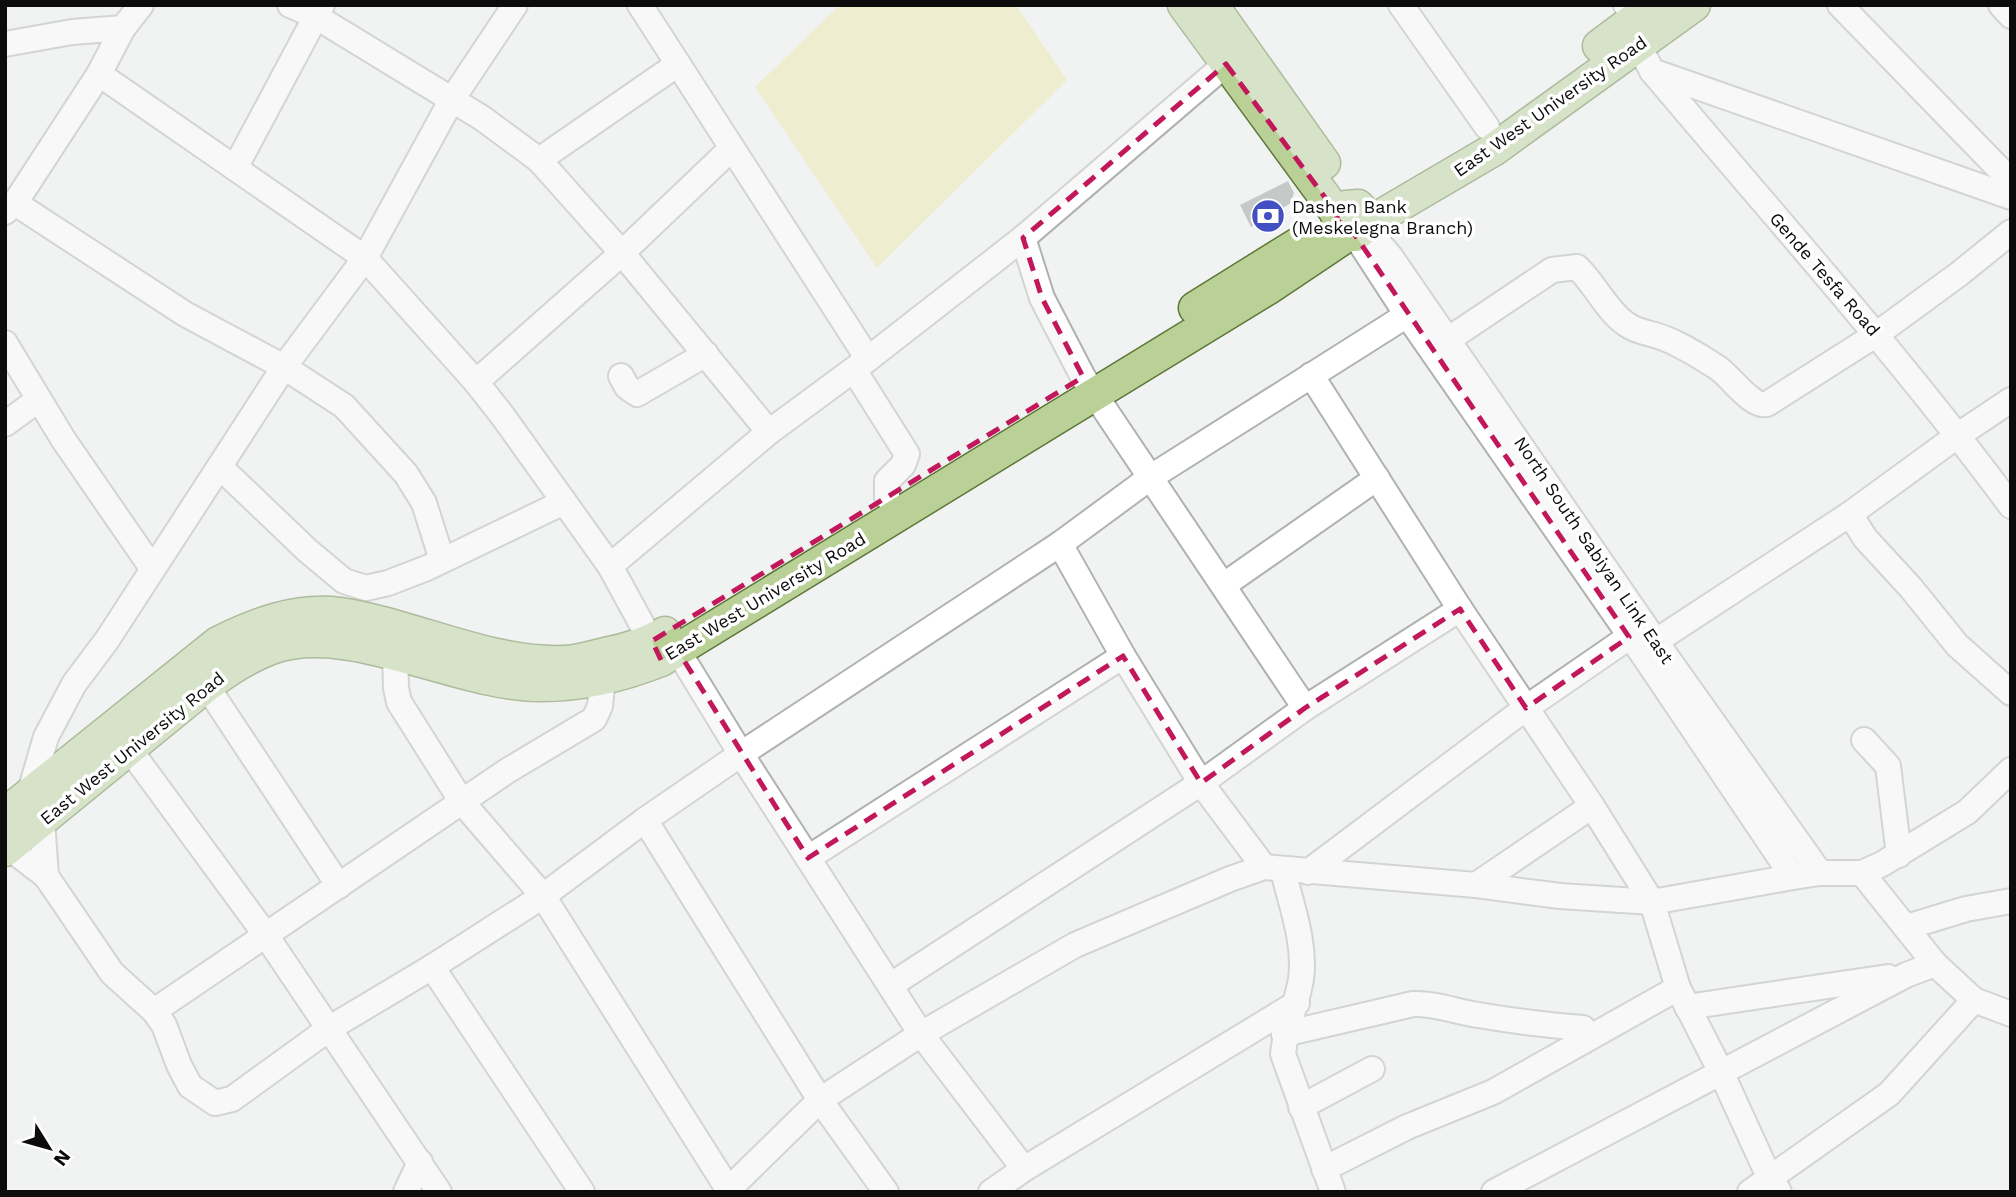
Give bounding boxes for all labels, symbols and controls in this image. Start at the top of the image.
street label: East West University Road [1449,31,1651,181]
place label: Dashen Bank (Meskelegna Branch) [1292,196,1473,238]
bank icon: Dashen Bank (Meskelegna Branch) [1249,197,1287,235]
street label: Gende Tesfa Road [1766,208,1884,340]
street label: North South Sabiyan Link East [1510,433,1678,668]
street label: East West University Road [661,528,869,664]
street label: East West University Road [36,667,228,829]
north arrow [14,1113,84,1183]
text: N [49,1145,76,1170]

